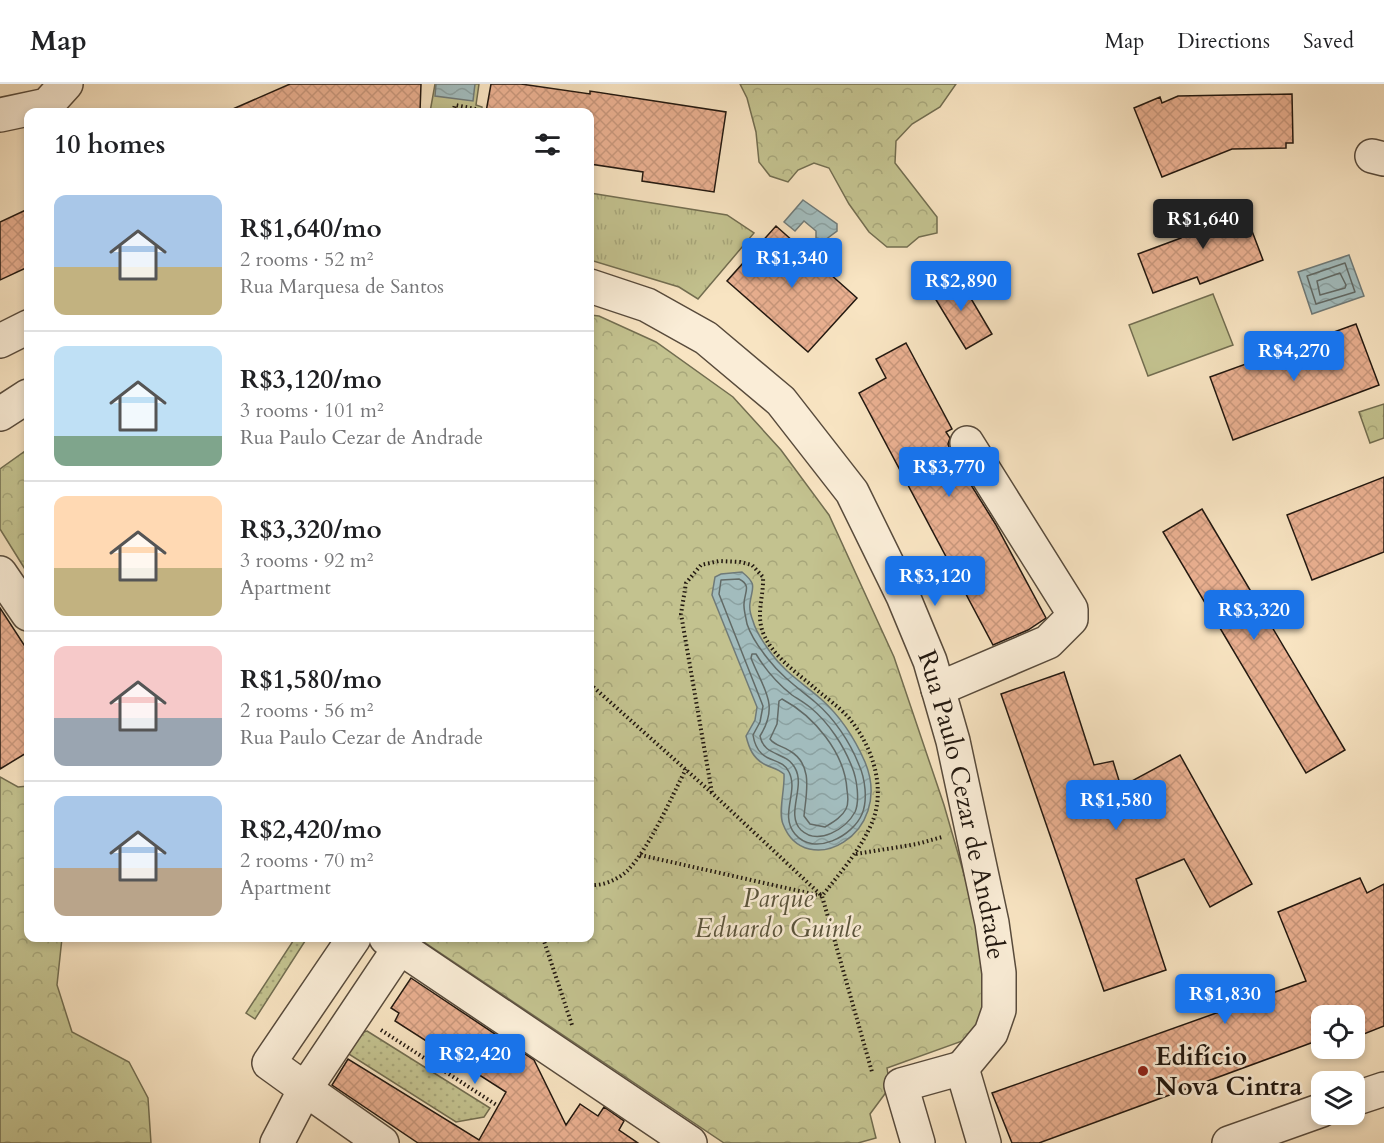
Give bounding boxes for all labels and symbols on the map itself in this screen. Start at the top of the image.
pin: R$1,640 [1148,199,1258,250]
pin: R$1,340 [737,238,847,289]
pin: R$2,890 [906,261,1016,312]
pin: R$4,270 [1239,331,1349,382]
pin: R$3,770 [894,447,1004,498]
pin: R$3,120 [880,556,990,607]
pin: R$3,320 [1199,590,1309,641]
street label: Rua Paulo Cezar de Andrade [909,645,1014,962]
pin: R$1,580 [1061,780,1171,831]
park label: Parque Eduardo Guinle [695,881,862,946]
pin: R$1,830 [1170,974,1280,1025]
pin: R$2,420 [420,1034,530,1085]
place label: Edifício Nova Cintra [1155,1039,1302,1104]
marker: Edifício Nova Cintra [1136,1064,1150,1078]

